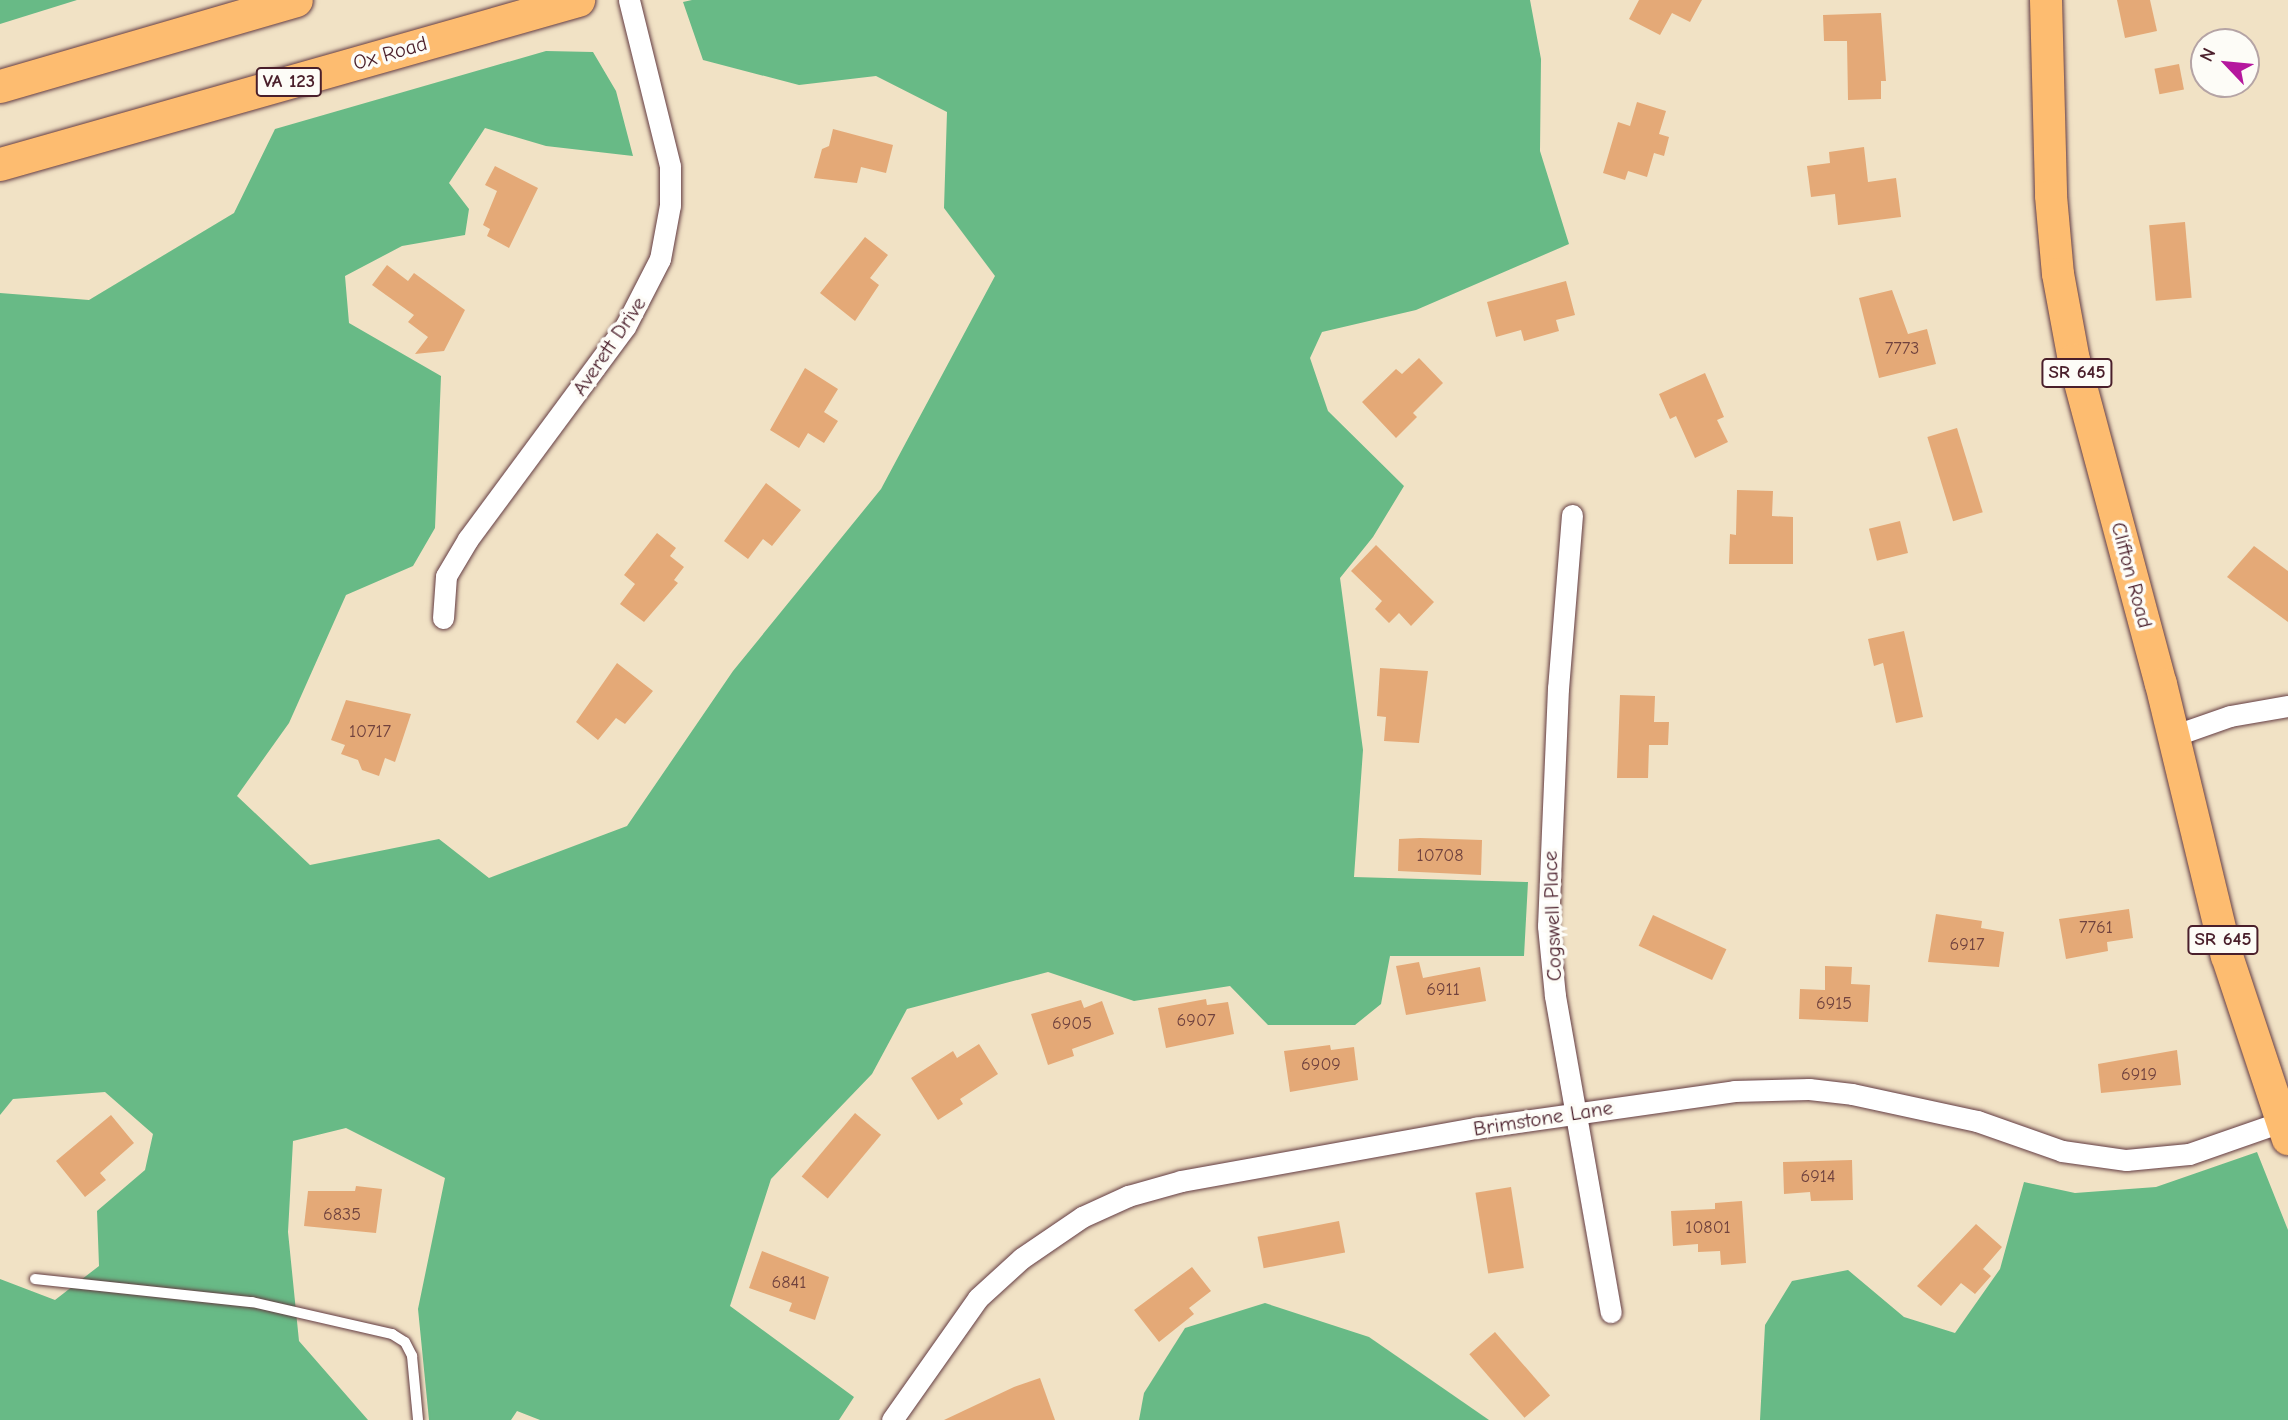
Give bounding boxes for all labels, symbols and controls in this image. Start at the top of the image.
north arrow [2190,28,2260,98]
street label: Ox Road [350,30,430,76]
text: N [2195,44,2221,65]
road number: VA 123 [256,66,322,97]
street label: Averett Drive [567,292,651,400]
house number: 7773 [1885,338,1919,360]
road number: SR 645 [2040,358,2114,388]
street label: Clifton Road [2106,519,2158,631]
house number: 10717 [349,721,391,743]
house number: 10708 [1417,845,1463,867]
street label: Cogswell Place [1537,850,1567,982]
house number: 7761 [2079,917,2113,939]
road number: SR 645 [2186,924,2260,956]
house number: 6917 [1950,934,1984,956]
house number: 6911 [1426,979,1460,1001]
house number: 6915 [1816,993,1852,1015]
house number: 6907 [1177,1010,1215,1032]
house number: 6905 [1052,1013,1092,1035]
house number: 6909 [1301,1054,1341,1076]
house number: 6919 [2121,1064,2157,1086]
street label: Brimstone Lane [1471,1095,1615,1141]
house number: 6914 [1800,1166,1836,1188]
house number: 6835 [323,1204,361,1226]
house number: 10801 [1685,1217,1731,1239]
house number: 6841 [772,1272,806,1294]

